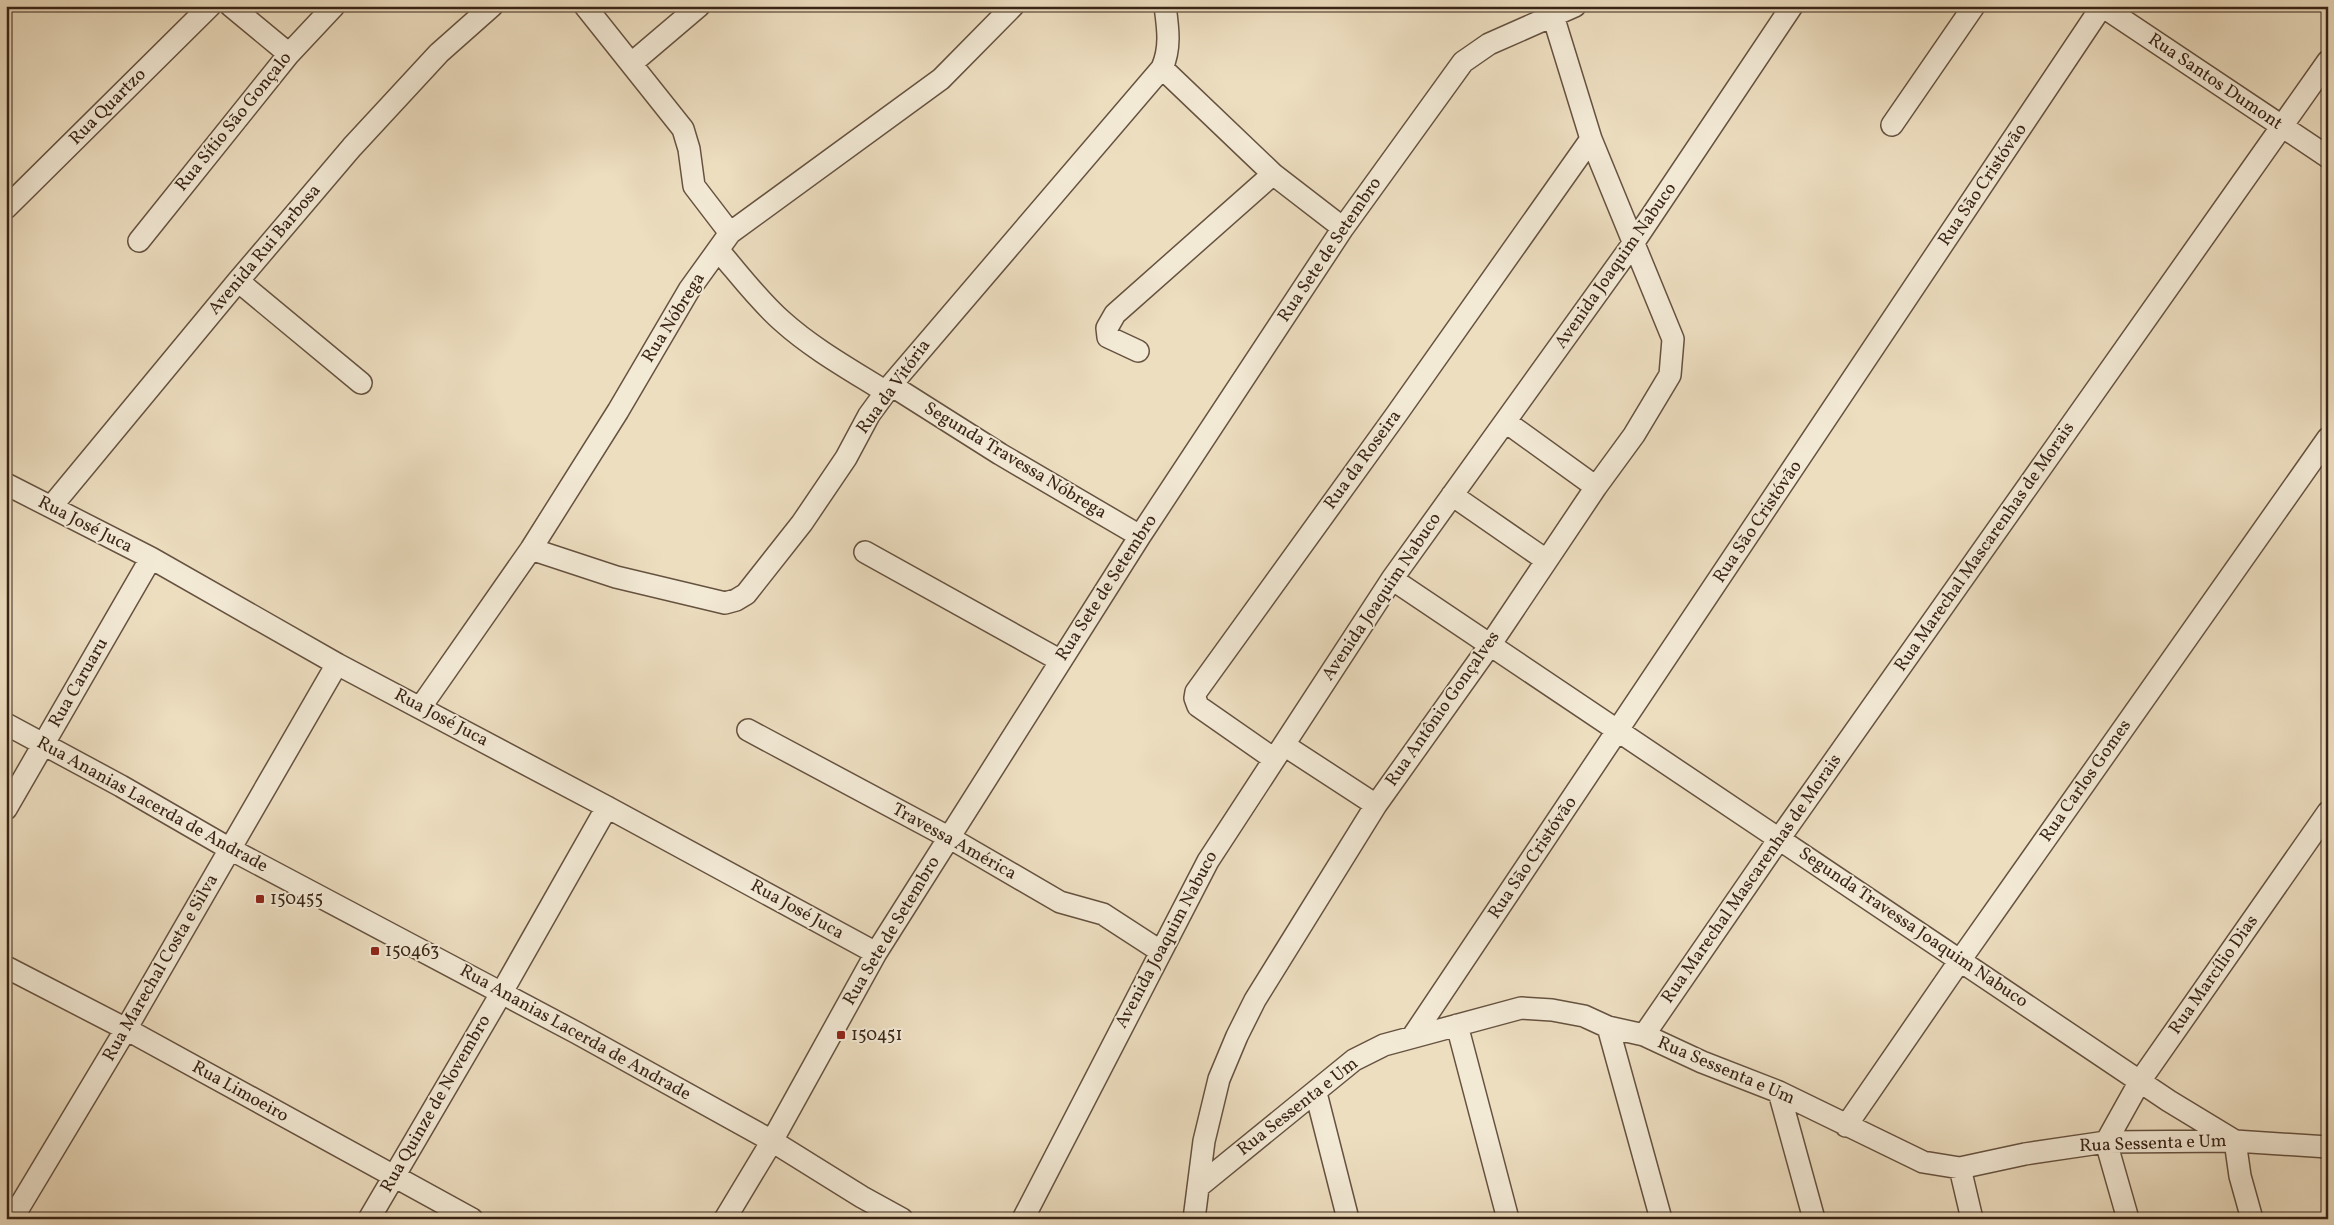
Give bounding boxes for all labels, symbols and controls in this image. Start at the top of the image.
street label: Rua Santos Dumont [2143,28,2287,136]
street label: Rua Sítio São Gonçalo [170,47,298,197]
street label: Rua Quartzo [64,63,152,151]
street label: Rua São Cristóvão [1933,119,2033,251]
street label: Rua Sete de Setembro [1272,173,1388,327]
street label: Avenida Joaquim Nabuco [1549,178,1683,354]
street label: Avenida Rui Barbosa [203,179,327,321]
street label: Rua Nóbrega [636,268,712,368]
street label: Rua da Vitória [851,334,937,440]
street label: Segunda Travessa Nóbrega [919,396,1111,526]
street label: Rua da Roseira [1318,405,1408,515]
street label: Rua Marechal Mascarenhas de Morais [1889,417,2081,677]
street label: Rua São Cristóvão [1708,456,1808,588]
street label: Rua José Juca [33,490,137,560]
street label: Avenida Joaquim Nabuco [1316,508,1448,686]
street label: Rua Sete de Setembro [1050,510,1164,666]
street label: Rua Antônio Gonçalves [1380,626,1506,792]
street label: Rua Caruaru [43,633,115,733]
street label: Rua José Juca [389,683,493,753]
street label: Rua Carlos Gomes [2034,715,2138,847]
street label: Rua Ananias Lacerda de Andrade [32,731,272,879]
street label: Rua Marechal Mascarenhas de Morais [1656,749,1848,1009]
street label: Rua São Cristóvão [1483,792,1583,924]
street label: Travessa América [887,797,1021,887]
street label: Segunda Travessa Joaquim Nabuco [1793,842,2033,1014]
street label: Avenida Joaquim Nabuco [1110,847,1224,1033]
street label: Rua Sete de Setembro [837,852,947,1010]
street label: Rua Marechal Costa e Silva [97,870,225,1066]
street label: Rua José Juca [746,874,848,946]
place label: 150455 [270,887,323,912]
marker: 150455 [254,893,266,905]
street label: Rua Marcílio Dias [2163,910,2265,1040]
place label: 150463 [385,939,439,964]
marker: 150463 [369,945,381,957]
street label: Rua Ananias Lacerda de Andrade [455,959,695,1107]
street label: Rua Quinze de Novembro [375,1011,497,1197]
place label: 150451 [851,1023,903,1048]
marker: 150451 [835,1029,847,1041]
street label: Rua Sessenta e Um [1653,1031,1799,1111]
street label: Rua Sessenta e Um [1232,1052,1364,1162]
street label: Rua Limoeiro [187,1055,293,1129]
street label: Rua Sessenta e Um [2079,1129,2227,1159]

